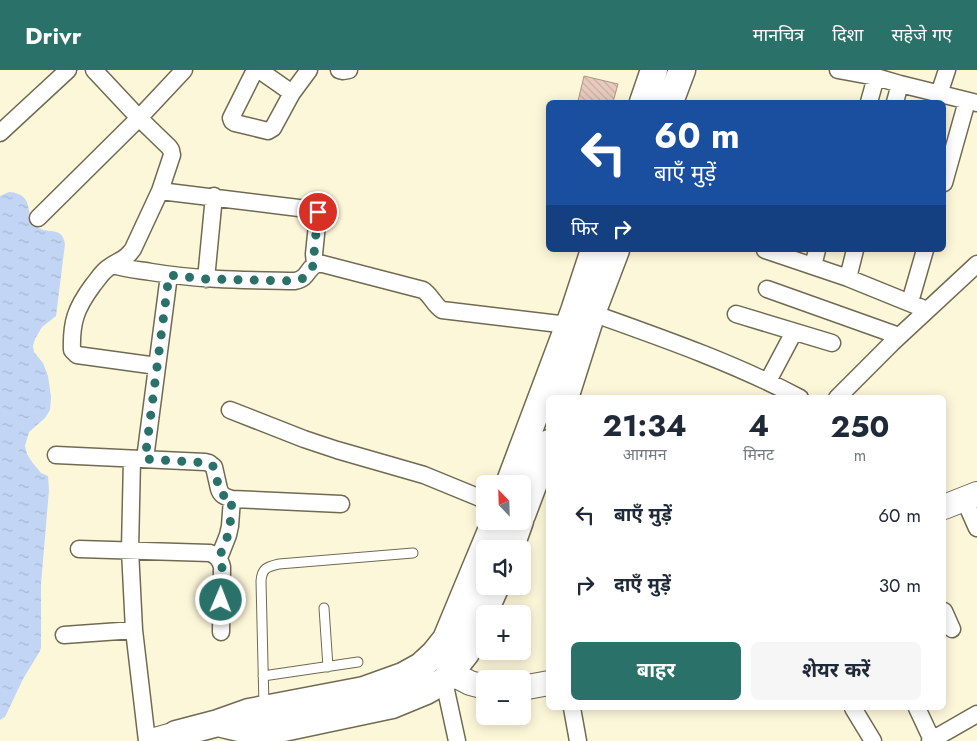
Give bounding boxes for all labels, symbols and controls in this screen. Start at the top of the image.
text: Drivr [25,18,82,53]
text: मानचित्र [753,22,804,48]
text: दिशा [832,22,863,48]
text: सहेजे गए [891,22,952,48]
text: 60 m [654,111,740,161]
icon: left [571,120,636,185]
text: बाएँ मुड़ें [654,157,716,189]
pin [297,191,339,233]
icon: arrive [304,198,332,226]
text: फिर [571,215,598,242]
icon: right [608,215,636,243]
text: 21:34 [603,404,687,447]
text: 4 [748,404,769,447]
text: 250 [831,405,889,448]
text: आगमन [623,443,667,466]
text: मिनट [743,443,774,466]
text: m [854,444,866,467]
north arrow [476,475,531,530]
map controls [476,475,531,725]
icon: left [571,501,599,529]
text: बाएँ मुड़ें [614,501,672,528]
text: 60 m [878,502,921,529]
button: sound [476,540,531,595]
icon: right [571,571,599,599]
text: दाएँ मुड़ें [614,571,671,598]
text: 30 m [879,572,921,599]
position arrow [194,573,246,625]
button: + [476,605,531,660]
button: बाहर [571,642,741,700]
button: शेयर करें [751,642,921,700]
button: − [476,670,531,725]

